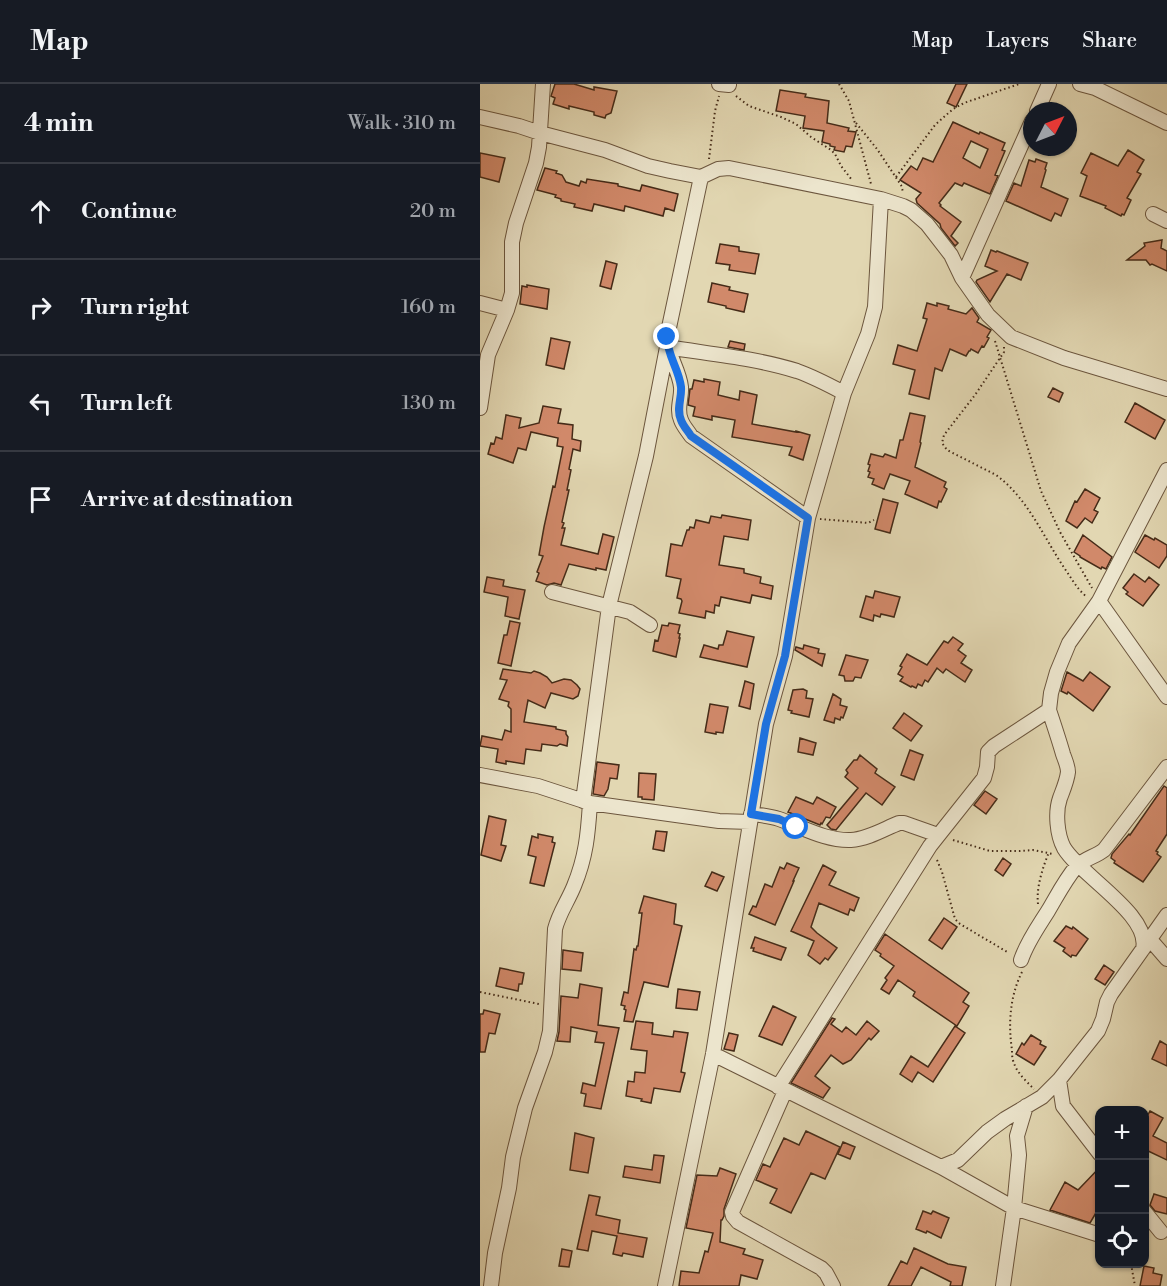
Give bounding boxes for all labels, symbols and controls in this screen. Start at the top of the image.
text: Map [30,24,89,59]
text: Map [912,28,953,54]
text: Layers [986,28,1049,54]
text: Share [1082,28,1137,54]
north arrow [1023,102,1077,156]
text: 4 min [24,107,94,139]
text: Walk · 310 m [348,111,456,136]
icon: ahead [24,195,57,228]
text: Continue [81,198,177,225]
text: 20 m [410,199,456,224]
icon: right [24,291,57,324]
text: Turn right [81,294,189,321]
text: 160 m [401,295,456,320]
route end [653,323,679,349]
icon: left [24,387,57,420]
text: Turn left [81,390,172,417]
text: 130 m [401,391,456,416]
icon: arrive [24,483,57,516]
text: Arrive at destination [81,486,293,513]
route start [782,813,808,839]
map controls [1095,1106,1149,1268]
button: + [1095,1106,1149,1160]
button: − [1095,1160,1149,1214]
button: locate [1095,1214,1149,1268]

